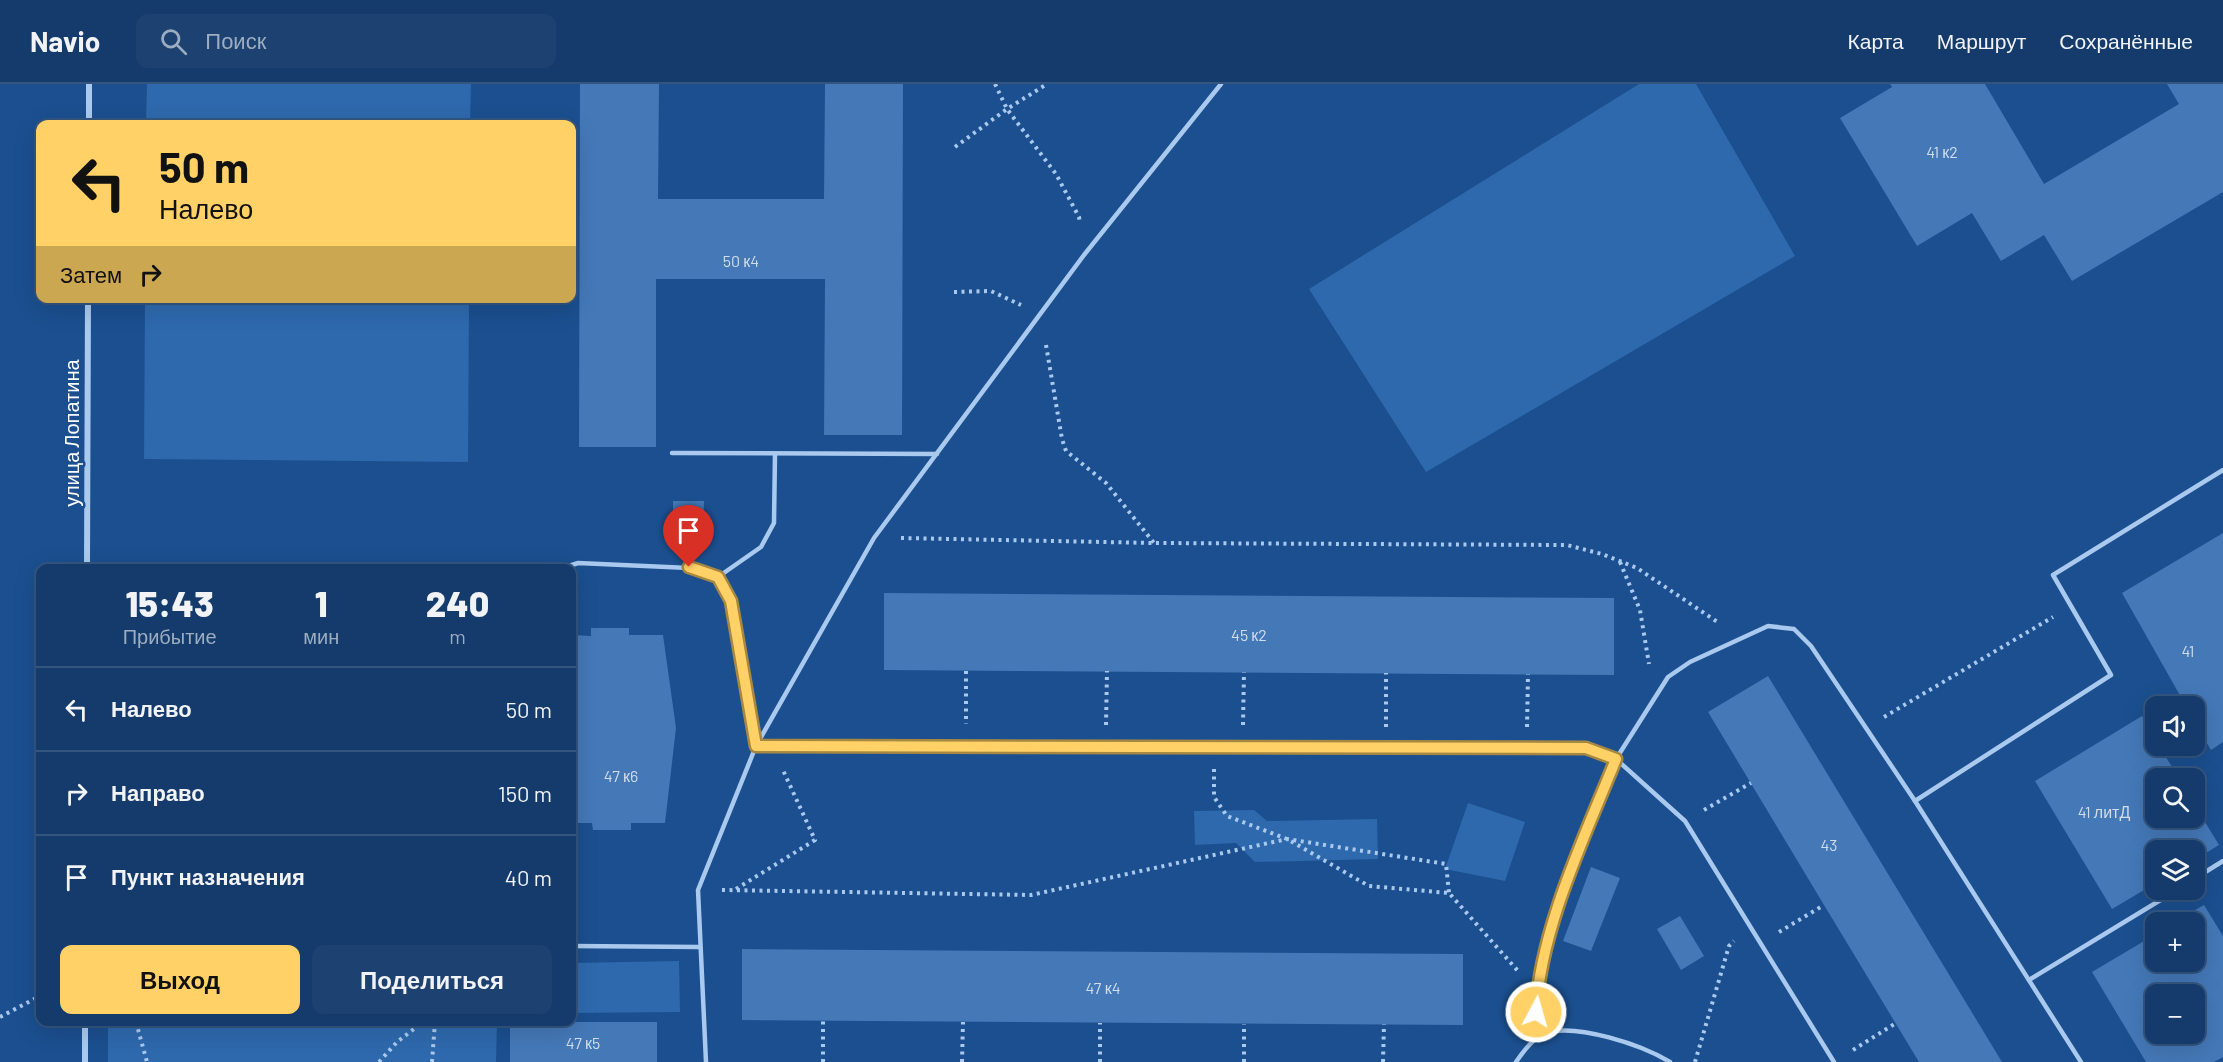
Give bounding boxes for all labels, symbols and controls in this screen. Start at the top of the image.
search box [136,14,556,68]
text: Navio [30,24,100,58]
icon: search [157,25,190,58]
text: Поиск [205,27,266,53]
text: Карта [1848,28,1904,53]
text: Маршрут [1937,28,2026,53]
text: Сохранённые [2059,28,2193,53]
text: 50 m [159,141,249,191]
house number: 41 к2 [1926,142,1958,161]
icon: left [60,144,138,222]
text: Налево [159,192,253,224]
house number: 50 к4 [723,251,759,270]
icon: right [134,258,167,291]
text: Затем [60,261,122,287]
street label: улица Лопатина [59,359,83,507]
pin [663,505,714,567]
icon: arrive [672,514,705,547]
text: 15:43 [126,581,214,624]
text: 1 [315,581,328,624]
text: 240 [426,581,489,624]
text: Прибытие [123,624,217,648]
text: мин [303,624,339,648]
text: m [449,624,466,648]
house number: 45 к2 [1231,625,1267,644]
house number: 41 [2182,641,2194,660]
icon: left [60,693,93,726]
text: Налево [111,695,192,721]
text: 50 m [506,696,552,722]
map controls [2145,696,2205,1044]
button: sound [2145,696,2205,756]
house number: 47 к6 [604,766,638,785]
button: search [2145,768,2205,828]
icon: right [60,777,93,810]
text: Направо [111,779,205,805]
text: 150 m [498,780,552,806]
house number: 41 литД [2078,802,2130,821]
house number: 43 [1820,835,1838,854]
button: layers [2145,840,2205,900]
icon: arrive [60,861,93,894]
text: Пункт назначения [111,863,305,889]
text: 40 m [505,864,552,890]
button: + [2145,912,2205,972]
button: Выход [60,945,300,1014]
button: Поделиться [312,945,552,1014]
house number: 47 к4 [1086,978,1120,997]
position arrow [1504,980,1568,1044]
button: − [2145,984,2205,1044]
house number: 47 к5 [566,1033,600,1052]

